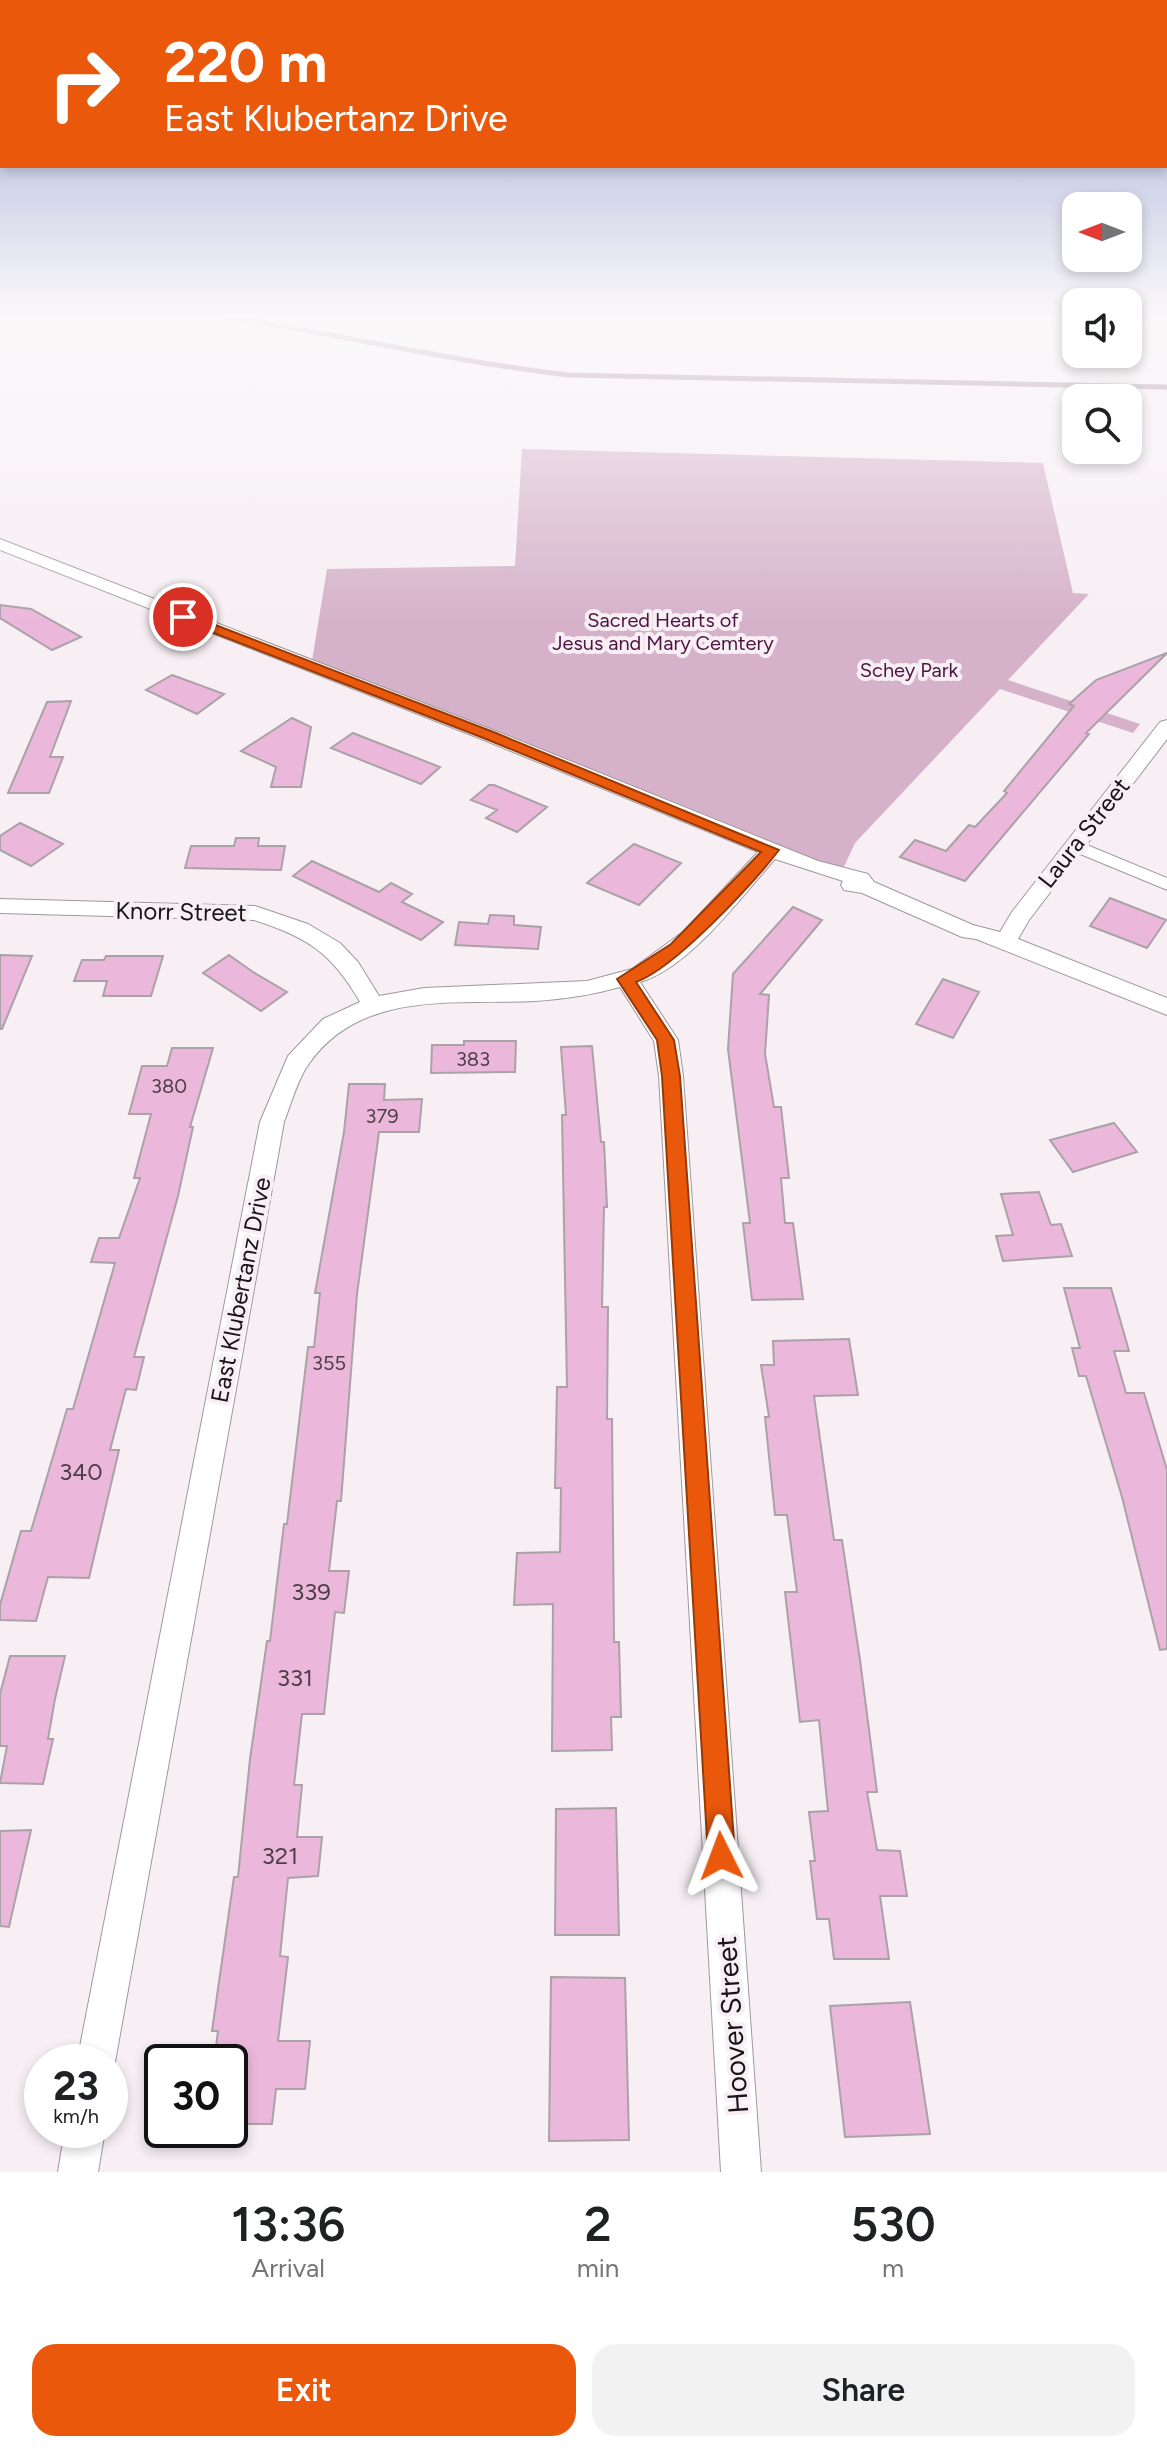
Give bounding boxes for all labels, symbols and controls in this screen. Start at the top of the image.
text: 220 m [164,29,327,96]
icon: right [32,32,136,136]
text: East Klubertanz Drive [164,97,508,140]
north arrow [1062,192,1142,272]
map controls [1062,192,1142,464]
button: sound [1062,288,1142,368]
button: search [1062,384,1142,464]
pin [149,583,217,651]
icon: arrive [161,595,205,639]
park label: Sacred Hearts of Jesus and Mary Cemtery [552,608,774,655]
park label: Schey Park [860,658,959,682]
street label: Laura Street [1032,772,1136,893]
street label: Knorr Street [115,896,247,927]
house number: 383 [456,1047,490,1071]
house number: 380 [151,1074,187,1098]
house number: 379 [366,1104,398,1128]
street label: East Klubertanz Drive [204,1175,277,1405]
house number: 355 [312,1351,346,1375]
house number: 340 [59,1457,103,1486]
house number: 339 [291,1577,331,1606]
house number: 331 [277,1663,313,1692]
position arrow [679,1814,763,1898]
house number: 321 [262,1841,298,1870]
street label: Hoover Street [709,1935,755,2115]
speed limit sign: 30 [144,2044,248,2148]
text: 23 [53,2062,99,2110]
text: km/h [53,2104,99,2128]
text: 13:36 [231,2195,345,2253]
text: 2 [584,2195,612,2253]
text: 530 [851,2195,936,2253]
text: Arrival [252,2252,325,2284]
text: min [577,2252,619,2284]
text: m [882,2252,904,2284]
button: Exit [32,2344,576,2436]
button: Share [592,2344,1135,2436]

